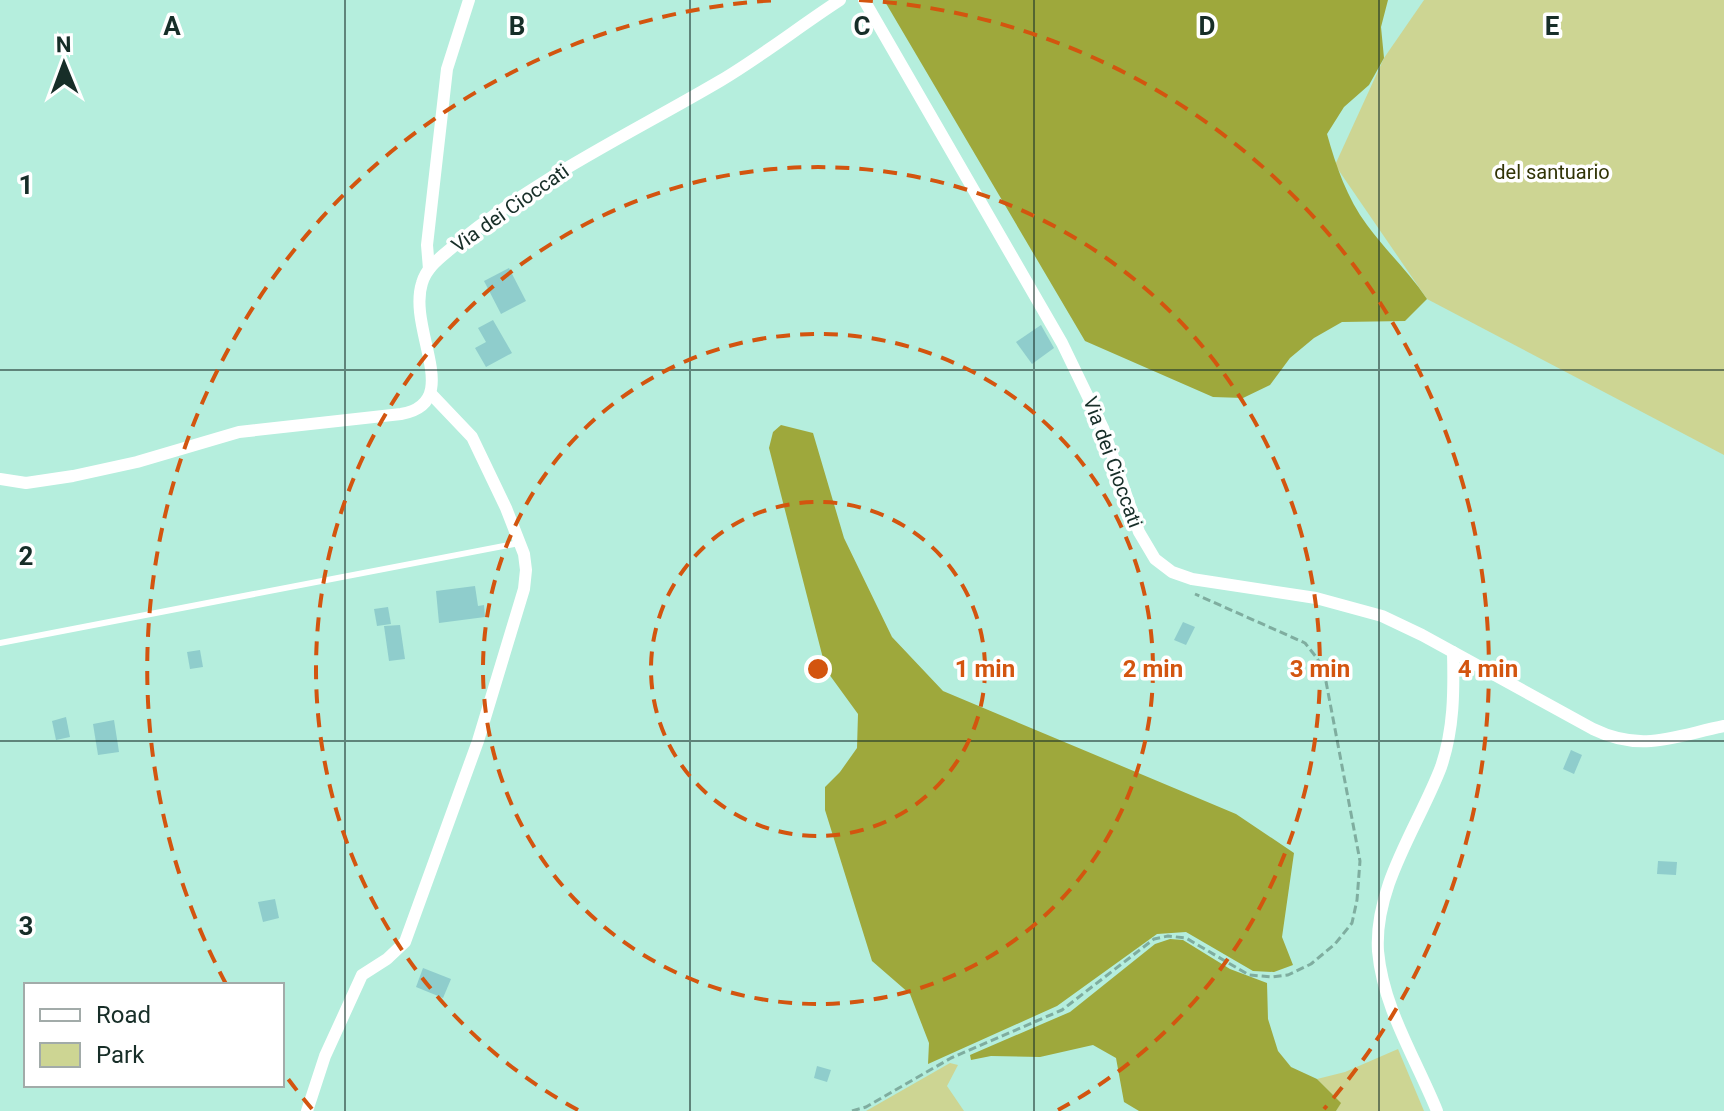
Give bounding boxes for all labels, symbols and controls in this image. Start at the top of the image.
text: A [163,11,181,41]
text: B [509,11,525,41]
text: C [853,11,871,41]
text: D [1199,11,1215,41]
text: E [1545,11,1560,41]
north arrow [24,24,104,104]
text: N [56,32,72,57]
street label: Via dei Cioccati [447,159,573,257]
park label: del santuario [1494,160,1610,184]
text: 1 [19,170,33,200]
street label: Via dei Cioccati [1078,393,1148,531]
text: 2 [19,541,33,571]
centre of rings [804,655,832,683]
text: 1 min [955,655,1015,683]
text: 2 min [1123,655,1183,683]
text: 3 min [1290,655,1350,683]
text: 4 min [1458,655,1518,683]
text: 3 [19,911,33,941]
legend [24,983,284,1087]
text: Road [96,1001,151,1029]
text: Park [96,1041,145,1069]

